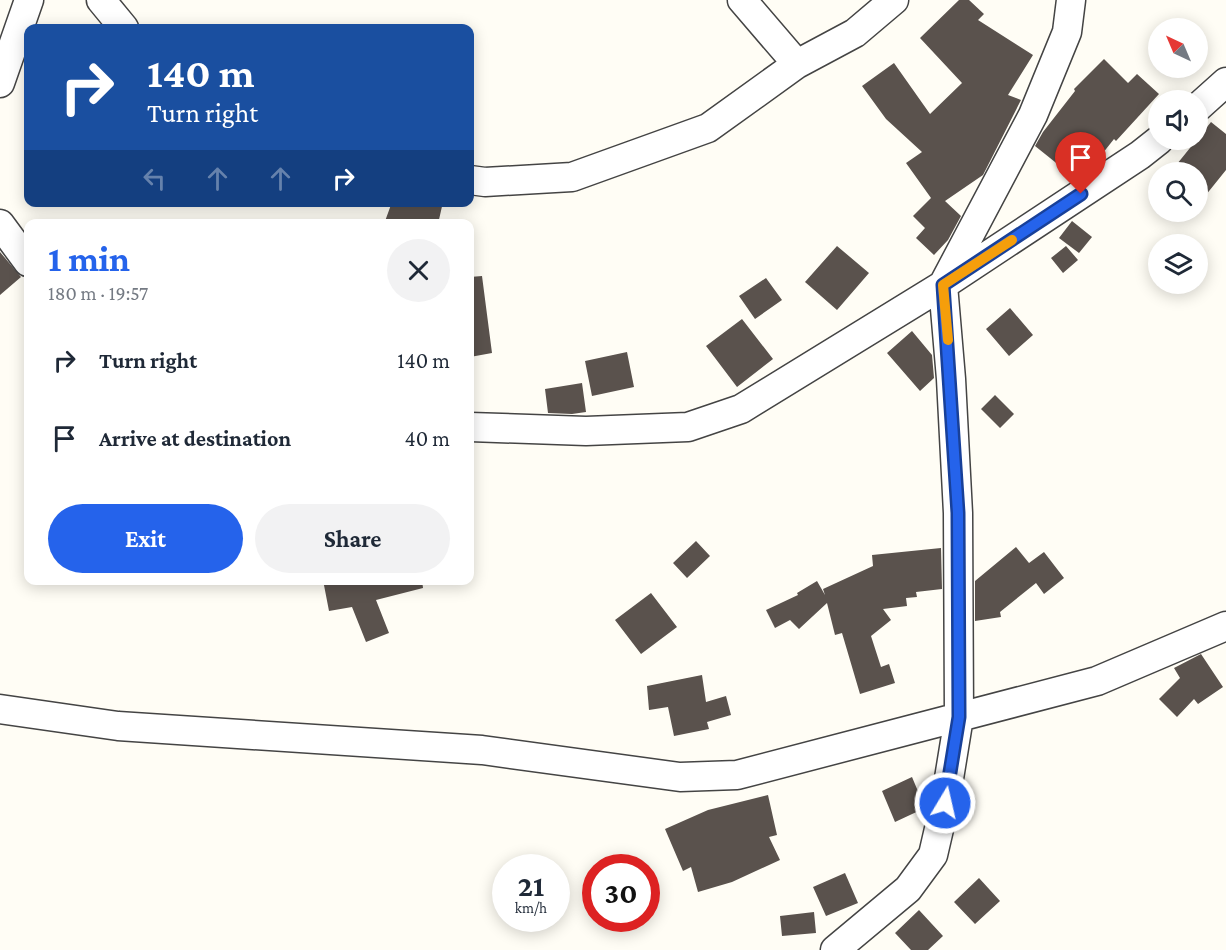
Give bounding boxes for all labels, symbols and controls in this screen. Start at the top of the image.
north arrow [1148,18,1208,78]
map controls [1148,18,1208,294]
icon: right [48,48,126,126]
text: 140 m [147,49,255,96]
button: sound [1148,90,1208,150]
text: Turn right [147,98,258,128]
pin [1055,132,1106,194]
icon: arrive [1064,141,1097,174]
icon: left [138,162,171,195]
icon: ahead [201,162,234,195]
icon: ahead [264,162,297,195]
icon: right [327,162,360,195]
button: search [1148,162,1208,222]
button: layers [1148,234,1208,294]
text: 1 min [48,239,130,279]
button: close [387,239,450,302]
text: 180 m · 19:57 [48,282,148,304]
icon: right [48,344,81,377]
text: Turn right [99,348,197,373]
text: 140 m [397,348,450,373]
icon: arrive [48,422,81,455]
text: Arrive at destination [99,426,291,451]
text: 40 m [405,426,450,451]
button: Exit [48,504,243,573]
button: Share [255,504,450,573]
position arrow [913,771,977,835]
speed limit sign: 30 [582,854,660,932]
text: 21 [518,869,544,902]
text: km/h [515,900,547,916]

